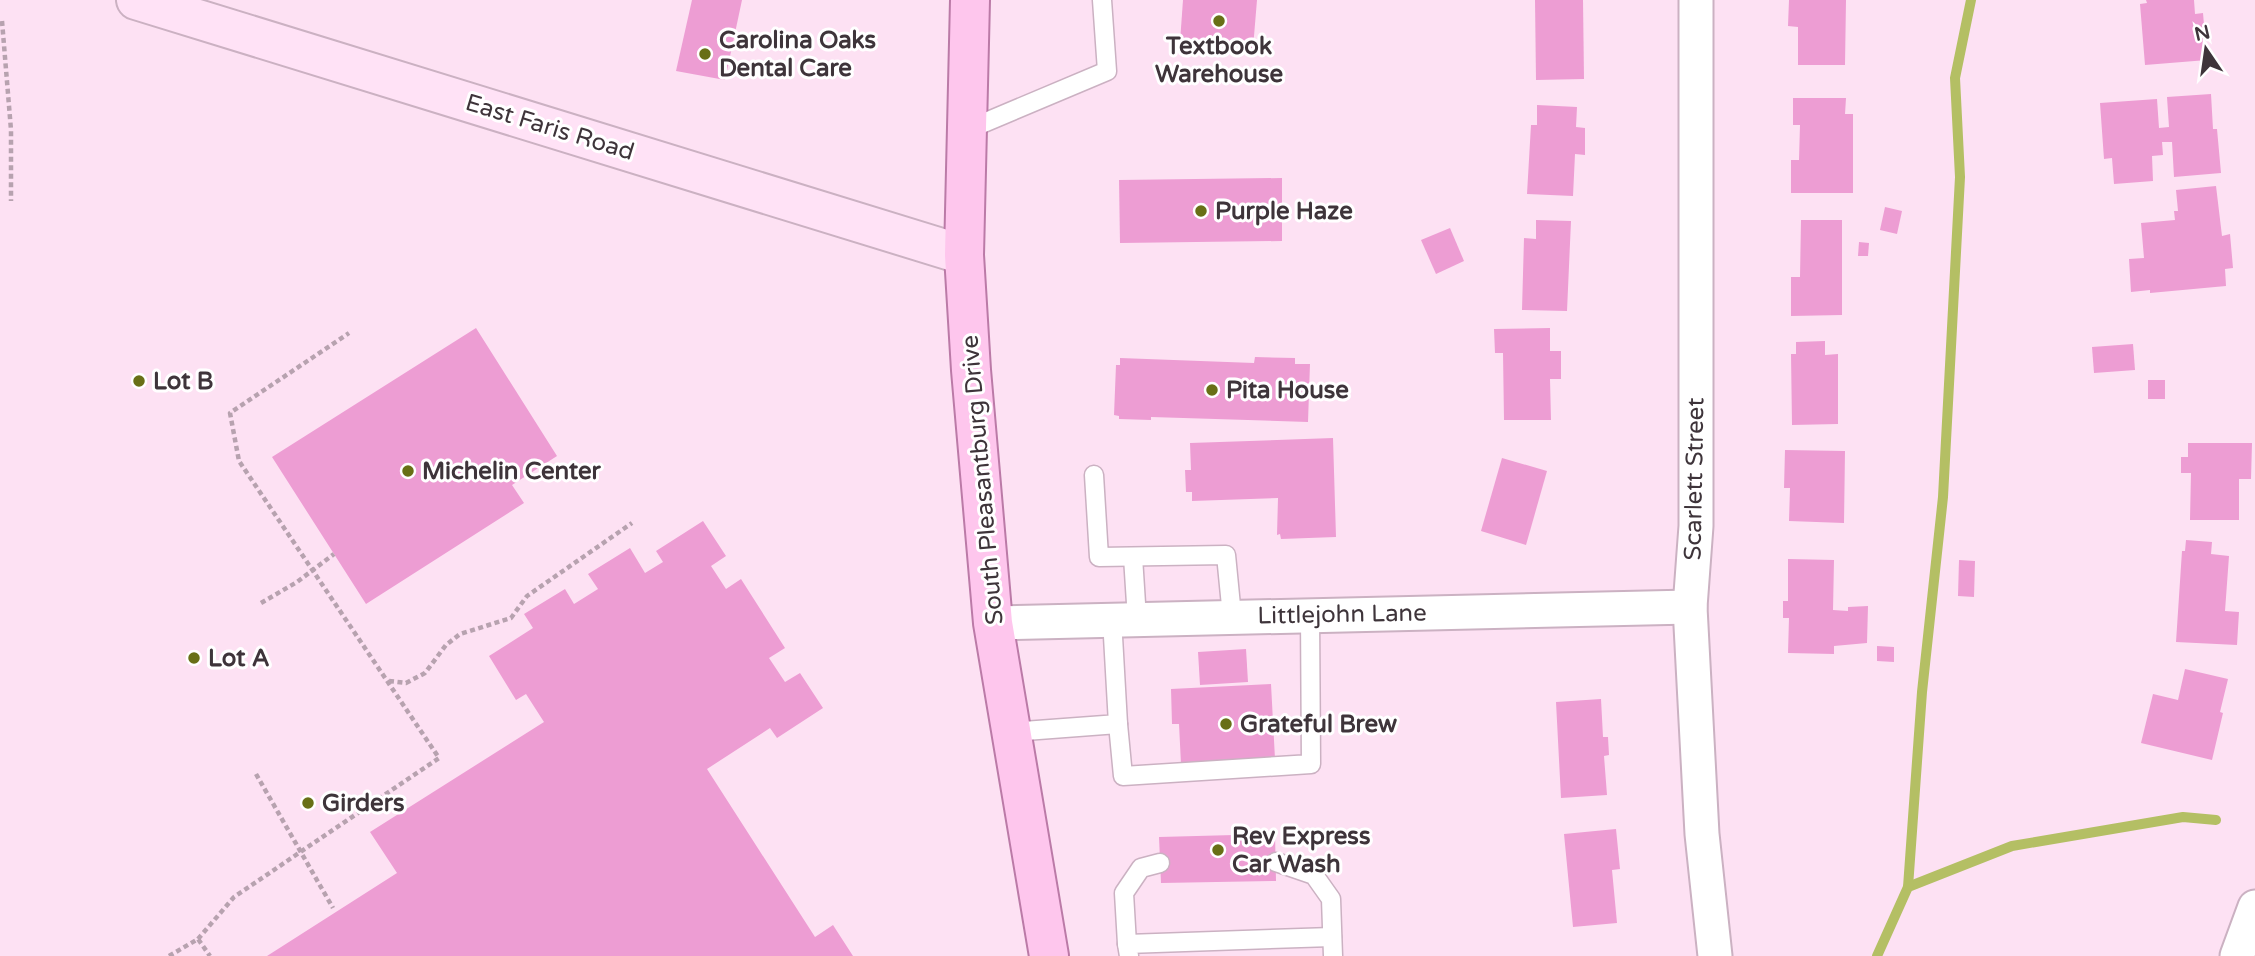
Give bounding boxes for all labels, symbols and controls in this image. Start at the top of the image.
marker: Textbook Warehouse [1211,13,1227,29]
north arrow [2171,14,2241,84]
text: N [2192,21,2212,46]
place label: Carolina Oaks Dental Care [719,26,876,83]
place label: Textbook Warehouse [1155,32,1283,89]
marker: Carolina Oaks Dental Care [697,46,713,62]
street label: East Faris Road [462,88,638,167]
place label: Purple Haze [1215,197,1353,226]
marker: Purple Haze [1193,203,1209,219]
street label: South Pleasantburg Drive [955,334,1010,626]
place label: Lot B [153,367,213,396]
marker: Lot B [131,373,147,389]
place label: Pita House [1226,376,1349,405]
marker: Pita House [1204,382,1220,398]
street label: Scarlett Street [1679,397,1710,561]
place label: Michelin Center [422,457,602,486]
marker: Michelin Center [400,463,416,479]
street label: Littlejohn Lane [1257,599,1427,630]
place label: Lot A [208,644,270,673]
marker: Lot A [186,650,202,666]
place label: Grateful Brew [1240,710,1397,739]
marker: Grateful Brew [1218,716,1234,732]
place label: Girders [322,789,404,818]
marker: Girders [300,795,316,811]
place label: Rev Express Car Wash [1232,822,1370,879]
marker: Rev Express Car Wash [1210,842,1226,858]

